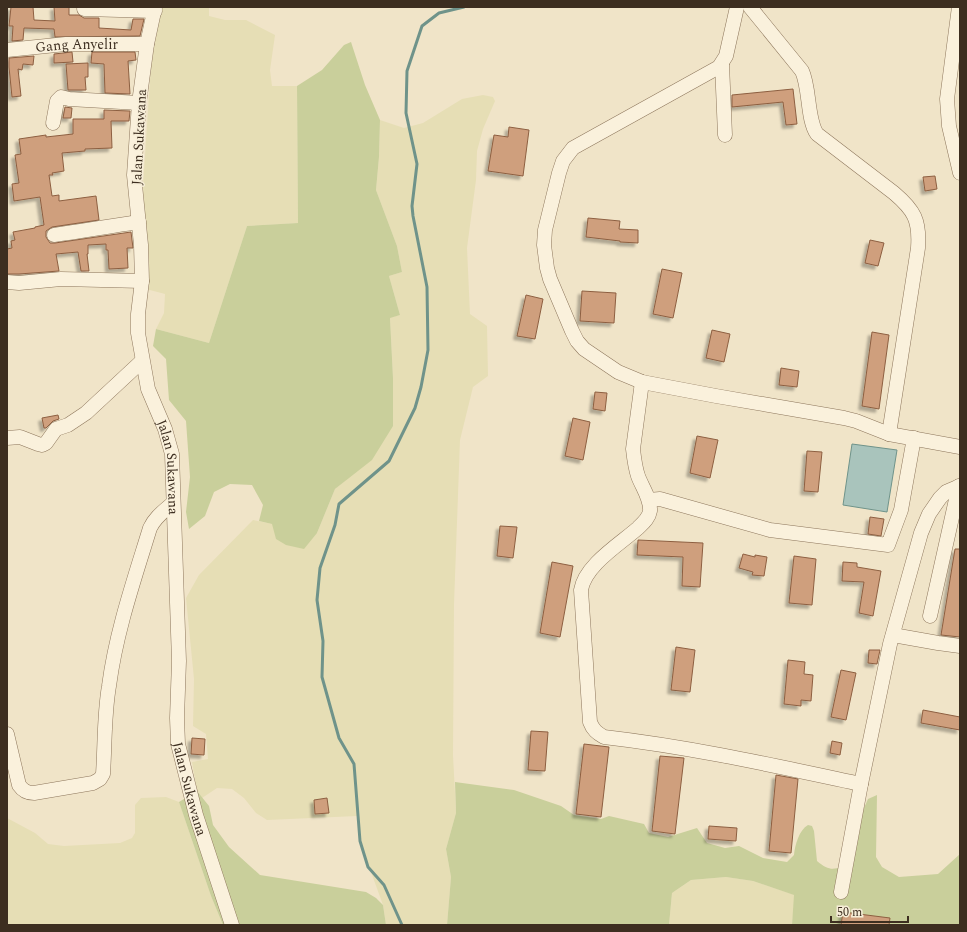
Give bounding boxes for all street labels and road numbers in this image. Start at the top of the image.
street label: Gang Anyelir [34,33,119,58]
street label: Jalan Sukawana [126,88,152,186]
street label: Jalan Sukawana [151,416,185,515]
street label: Jalan Sukawana [167,740,213,839]

